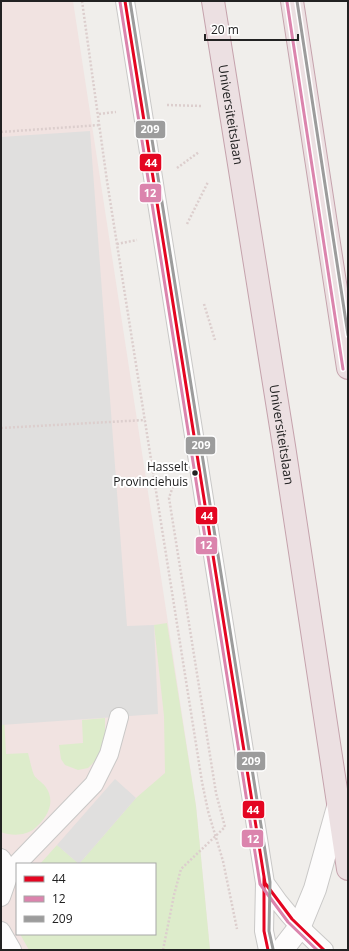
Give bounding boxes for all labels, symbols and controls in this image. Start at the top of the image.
scale bar [205,16,298,42]
text: 20 m [211,21,239,38]
street label: Universiteitslaan [214,63,248,166]
line badge: 209 [135,120,166,139]
text: 209 [141,121,159,136]
line badge: 44 [139,153,162,172]
text: 44 [145,155,158,170]
line badge: 12 [139,183,162,203]
text: 12 [144,185,156,200]
street label: Universiteitslaan [265,383,299,486]
line badge: 209 [185,436,216,455]
text: 209 [192,437,210,452]
place label: Hasselt Provinciehuis [113,458,188,490]
marker: Hasselt Provinciehuis [190,468,200,478]
line badge: 44 [195,506,218,525]
text: 44 [201,508,214,523]
line badge: 12 [195,536,218,555]
text: 12 [200,537,212,552]
line badge: 209 [236,751,266,771]
text: 209 [242,753,260,768]
line badge: 44 [242,800,265,819]
text: 44 [247,802,260,817]
line badge: 12 [241,829,264,848]
text: 12 [247,831,259,846]
legend [16,863,156,935]
text: 44 [52,870,66,887]
text: 12 [52,890,66,907]
text: 209 [52,910,73,927]

